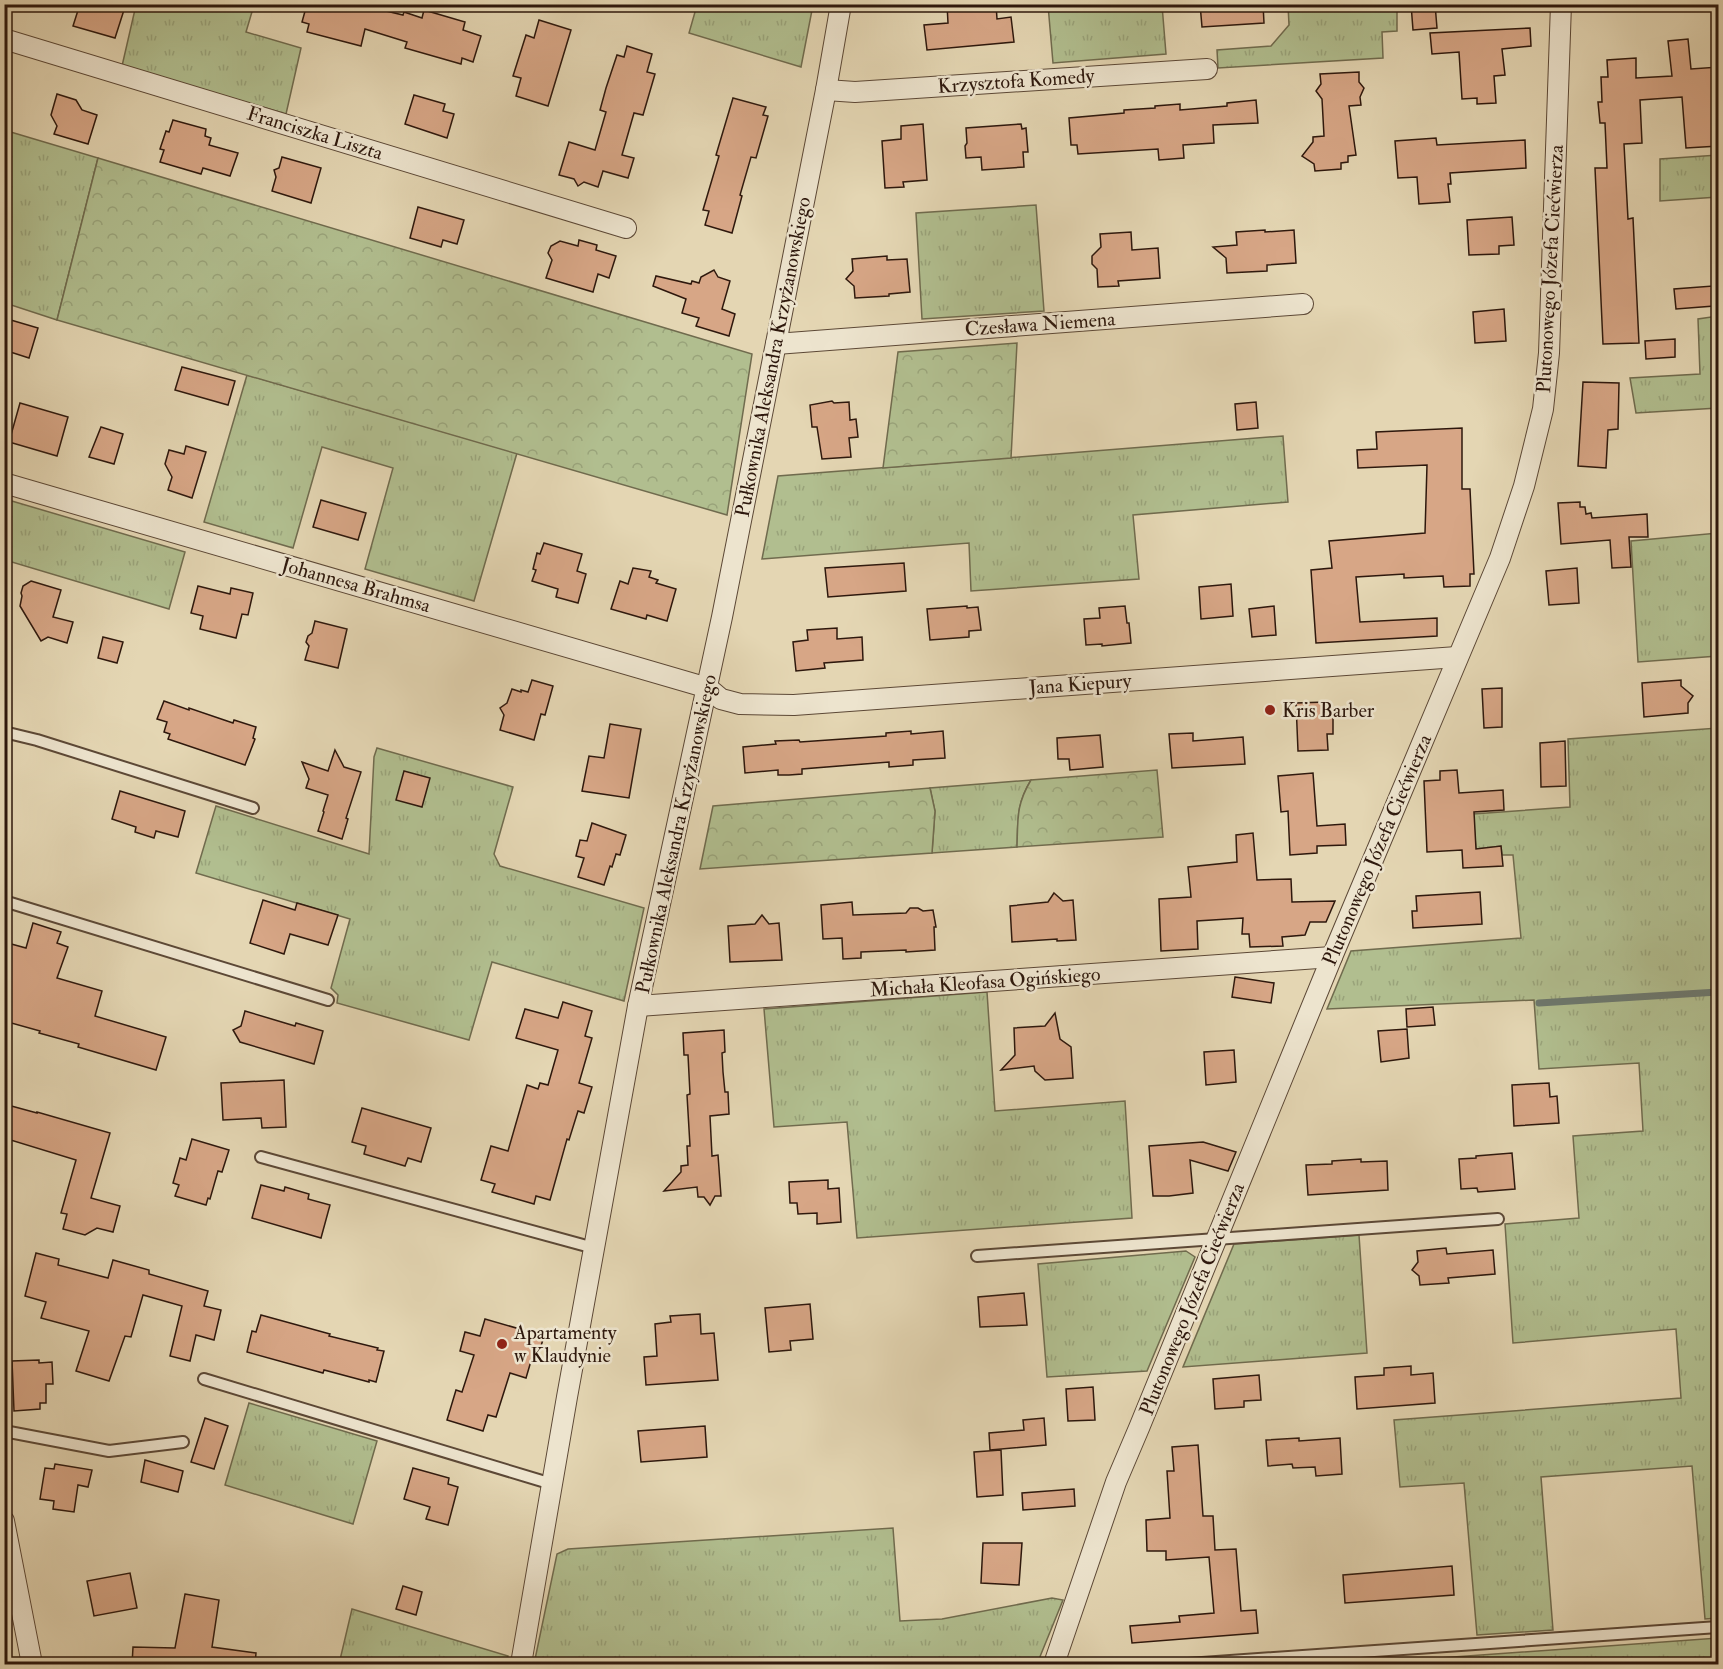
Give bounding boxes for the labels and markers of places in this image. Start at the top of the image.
place label: Kris Barber [1282,698,1375,723]
marker: Kris Barber [1263,703,1277,717]
place label: Apartamenty w Klaudynie [513,1320,618,1368]
marker: Apartamenty w Klaudynie [495,1337,509,1351]

